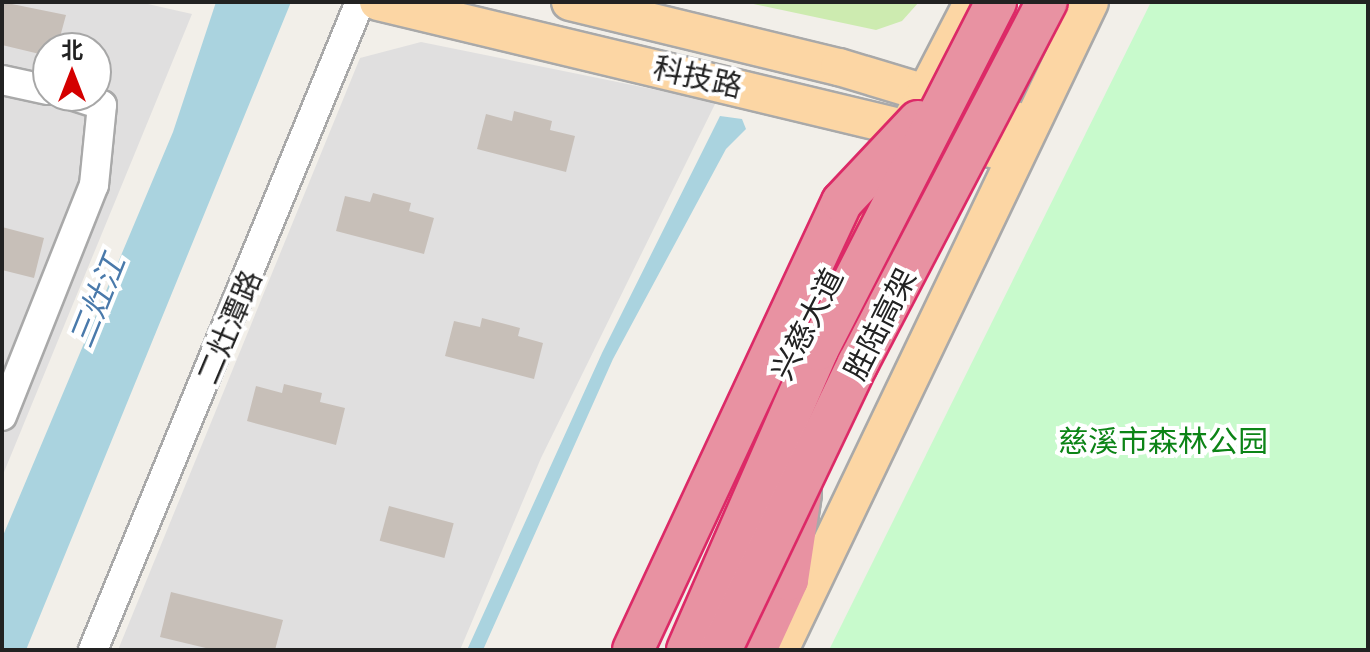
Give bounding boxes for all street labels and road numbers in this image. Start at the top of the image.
street label: 科技路 [650,49,746,105]
street label: 兴慈大道 [764,262,850,386]
street label: 胜陆高架 [837,262,923,386]
street label: 二灶潭路 [189,265,269,389]

